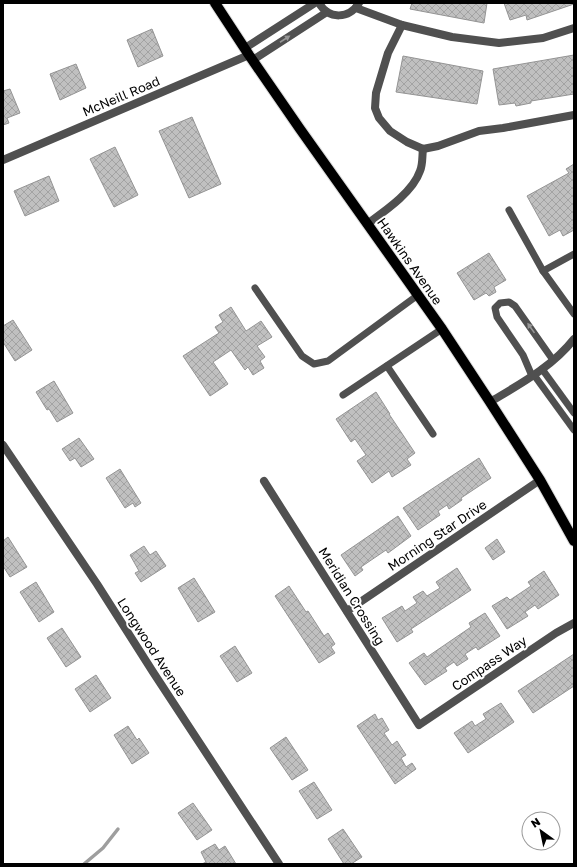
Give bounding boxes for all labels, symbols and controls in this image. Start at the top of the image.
one-way arrow [279,35,291,42]
street label: McNeill Road [80,72,162,120]
street label: Hawkins Avenue [374,214,446,308]
one-way arrow [527,323,535,333]
street label: Morning Star Drive [384,496,490,574]
street label: Meridian Crossing [315,544,389,648]
street label: Longwood Avenue [114,595,190,699]
street label: Compass Way [449,632,530,694]
north arrow [521,811,561,851]
text: N [528,814,542,830]

